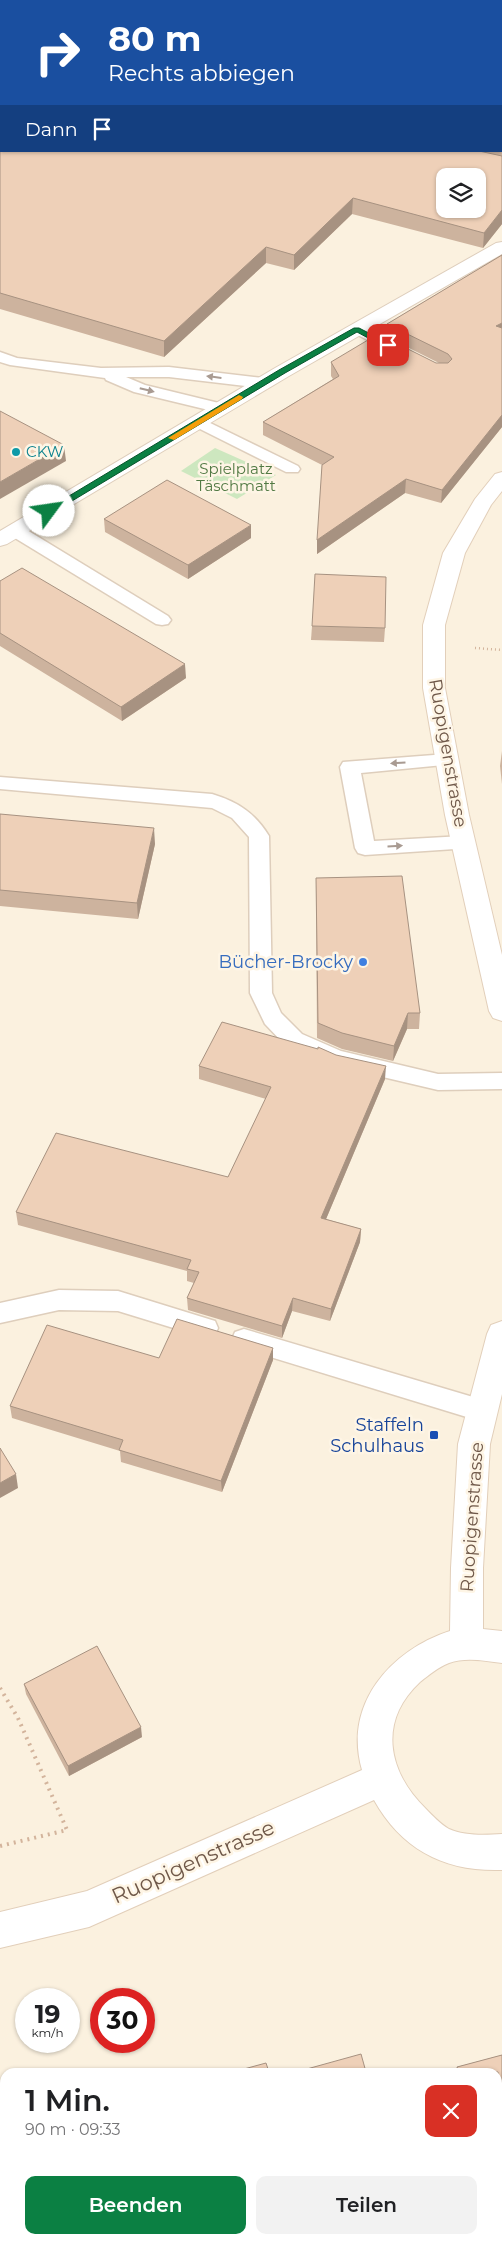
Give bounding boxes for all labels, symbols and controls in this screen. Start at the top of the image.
text: 80 m [108,17,202,60]
icon: right [25,20,90,85]
text: Rechts abbiegen [108,60,295,87]
icon: arrive [88,115,116,143]
text: Dann [25,118,78,141]
map controls [436,168,486,218]
button: layers [436,168,486,218]
pin [367,324,409,366]
icon: arrive [374,331,402,359]
one-way arrow [206,373,222,381]
one-way arrow [140,386,155,394]
place label: CKW [26,442,64,461]
marker: CKW [10,446,22,458]
park label: Spielplatz Täschmatt [196,459,276,495]
position arrow [22,484,74,536]
street label: Ruopigenstrasse [424,677,472,829]
one-way arrow [390,760,406,768]
one-way arrow [388,842,404,850]
place label: Bücher-Brocky [218,951,353,973]
marker: Bücher-Brocky [357,956,369,968]
place label: Staffeln Schulhaus [330,1414,424,1457]
marker: Staffeln Schulhaus [428,1429,440,1441]
street label: Ruopigenstrasse [456,1441,488,1593]
street label: Ruopigenstrasse [108,1814,278,1909]
speed limit sign: 30 [90,1988,155,2053]
text: 19 [35,1999,60,2029]
text: km/h [31,2025,64,2040]
text: 1 Min. [25,2082,110,2119]
button: close [425,2085,477,2137]
text: 90 m · 09:33 [25,2120,121,2139]
button: Beenden [25,2176,246,2234]
button: Teilen [256,2176,477,2234]

